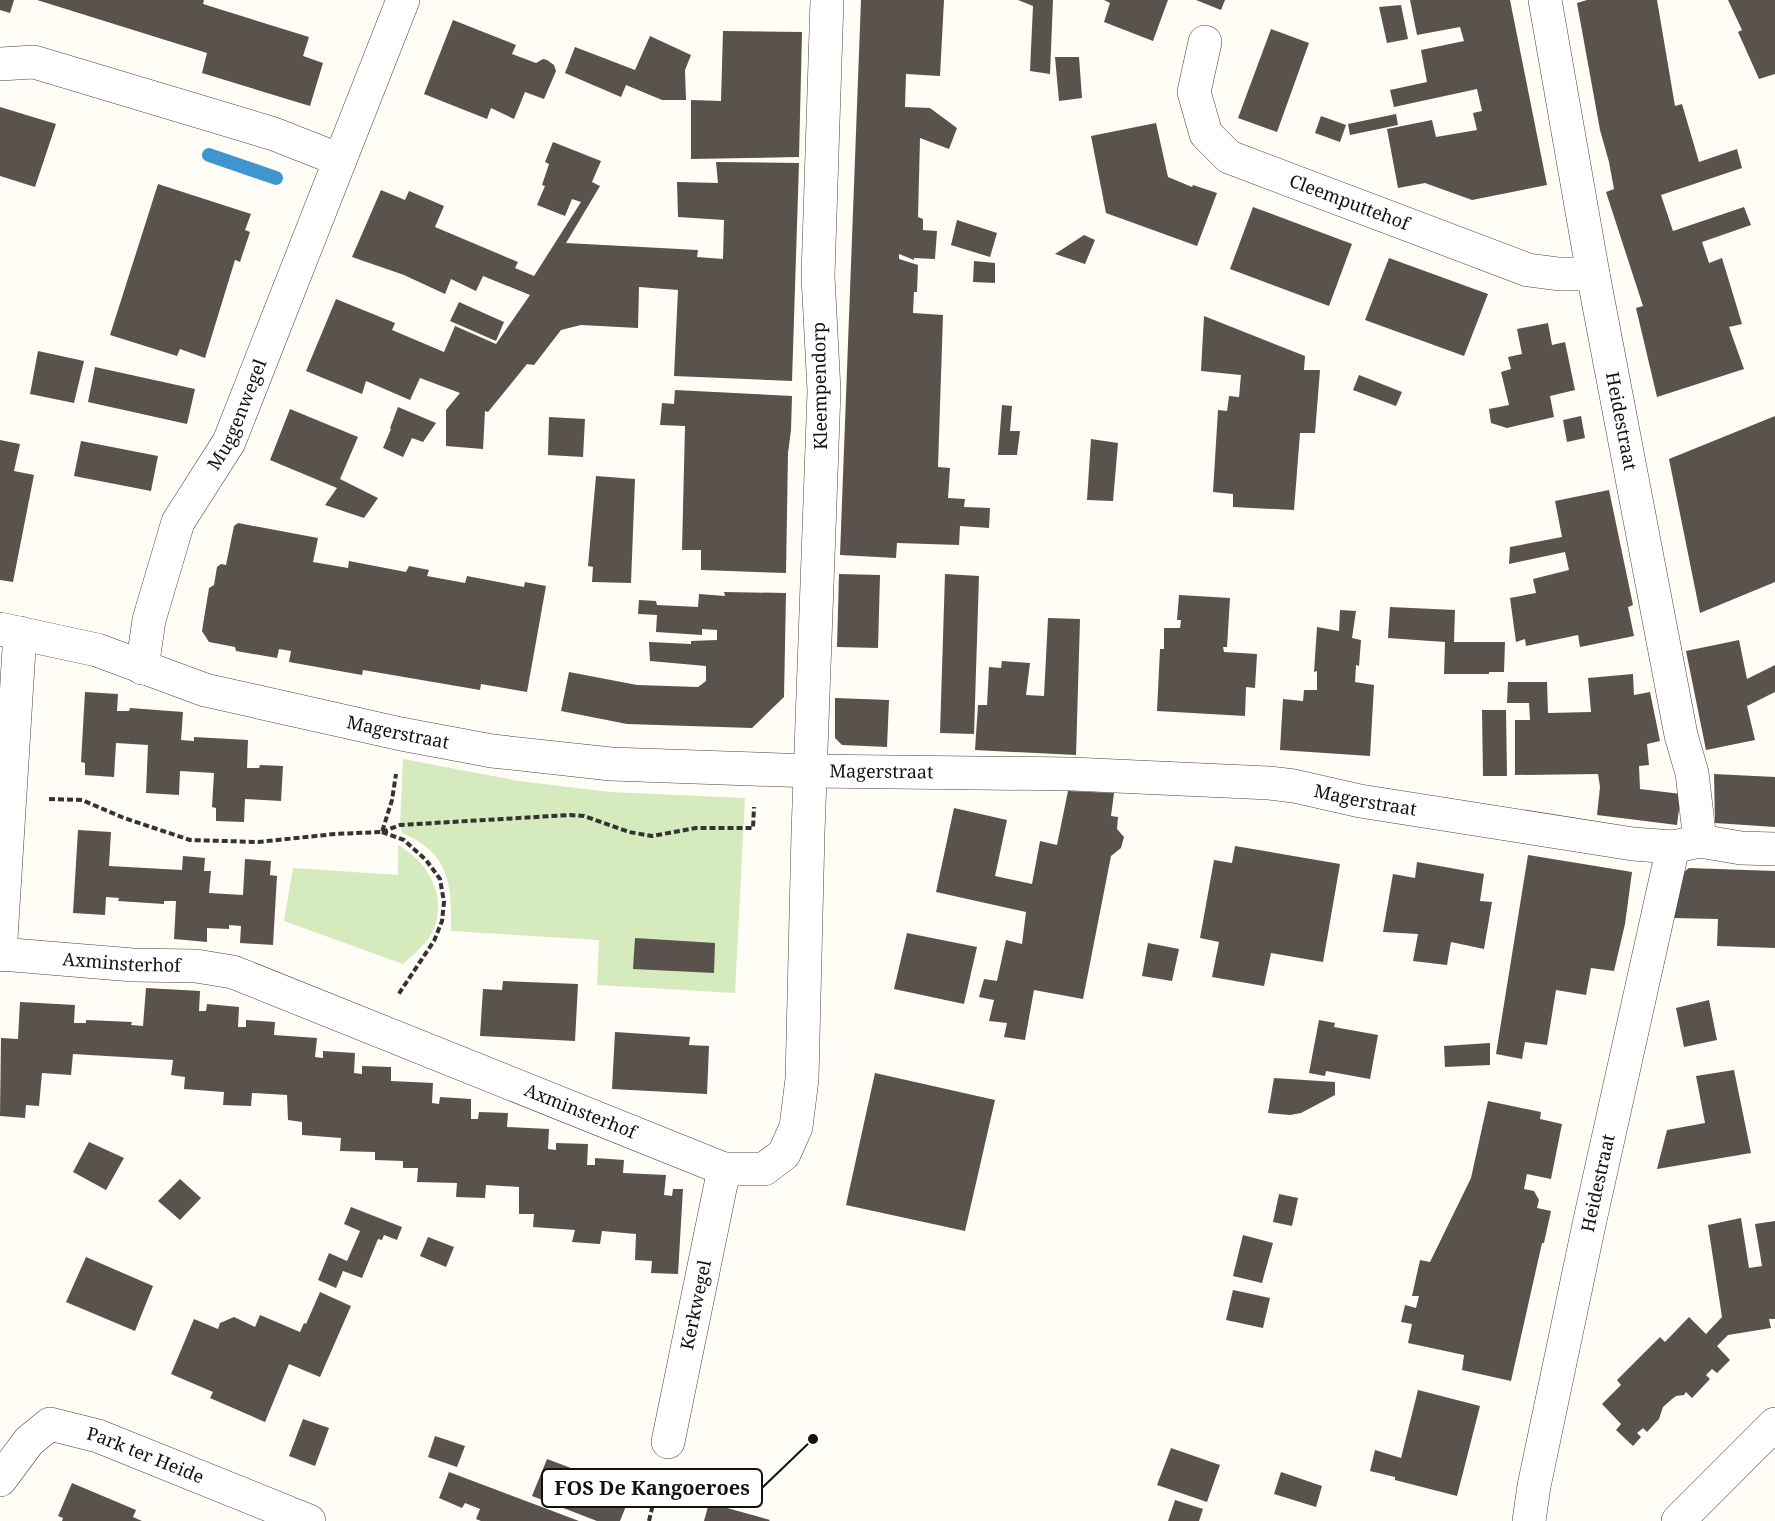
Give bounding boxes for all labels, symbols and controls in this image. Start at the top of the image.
street label: Cleemputtehof [1286,168,1414,236]
street label: Kleempendorp [806,322,832,450]
street label: Muggenwegel [201,355,272,474]
street label: Heidestraat [1601,370,1643,472]
street label: Magerstraat [345,709,451,754]
street label: Magerstraat [829,758,933,783]
street label: Magerstraat [1312,778,1419,821]
street label: Axminsterhof [62,946,182,977]
street label: Axminsterhof [521,1077,641,1144]
street label: Heidestraat [1575,1132,1620,1234]
street label: Kerkwegel [674,1257,716,1352]
street label: Park ter Heide [84,1421,208,1488]
callout: FOS De Kangoeroes [542,1469,762,1507]
text: FOS De Kangoeroes [554,1474,750,1501]

